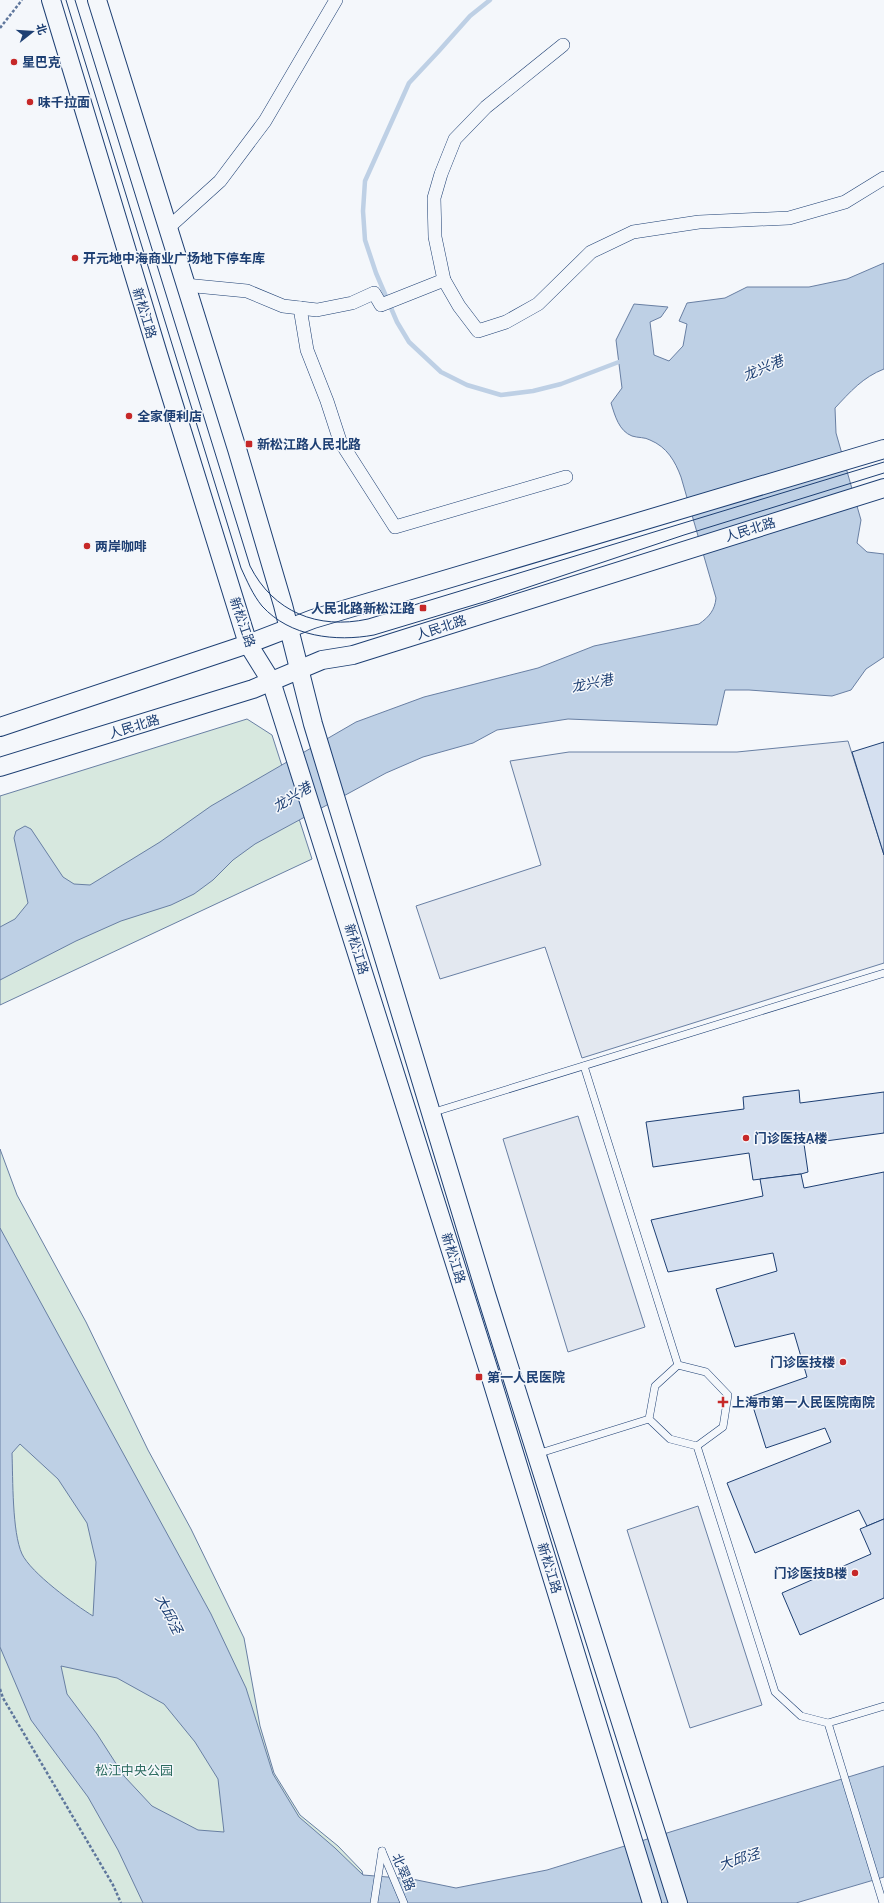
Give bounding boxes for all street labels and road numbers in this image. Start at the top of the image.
street label: 新松江路 [130,286,160,340]
street label: 人民北路 [723,514,777,544]
street label: 新松江路 [227,595,259,649]
street label: 人民北路 [414,611,468,643]
street label: 人民北路 [107,711,161,741]
street label: 新松江路 [342,922,372,976]
street label: 新松江路 [439,1231,469,1285]
street label: 新松江路 [535,1541,565,1595]
street label: 北翠路 [389,1851,419,1893]

